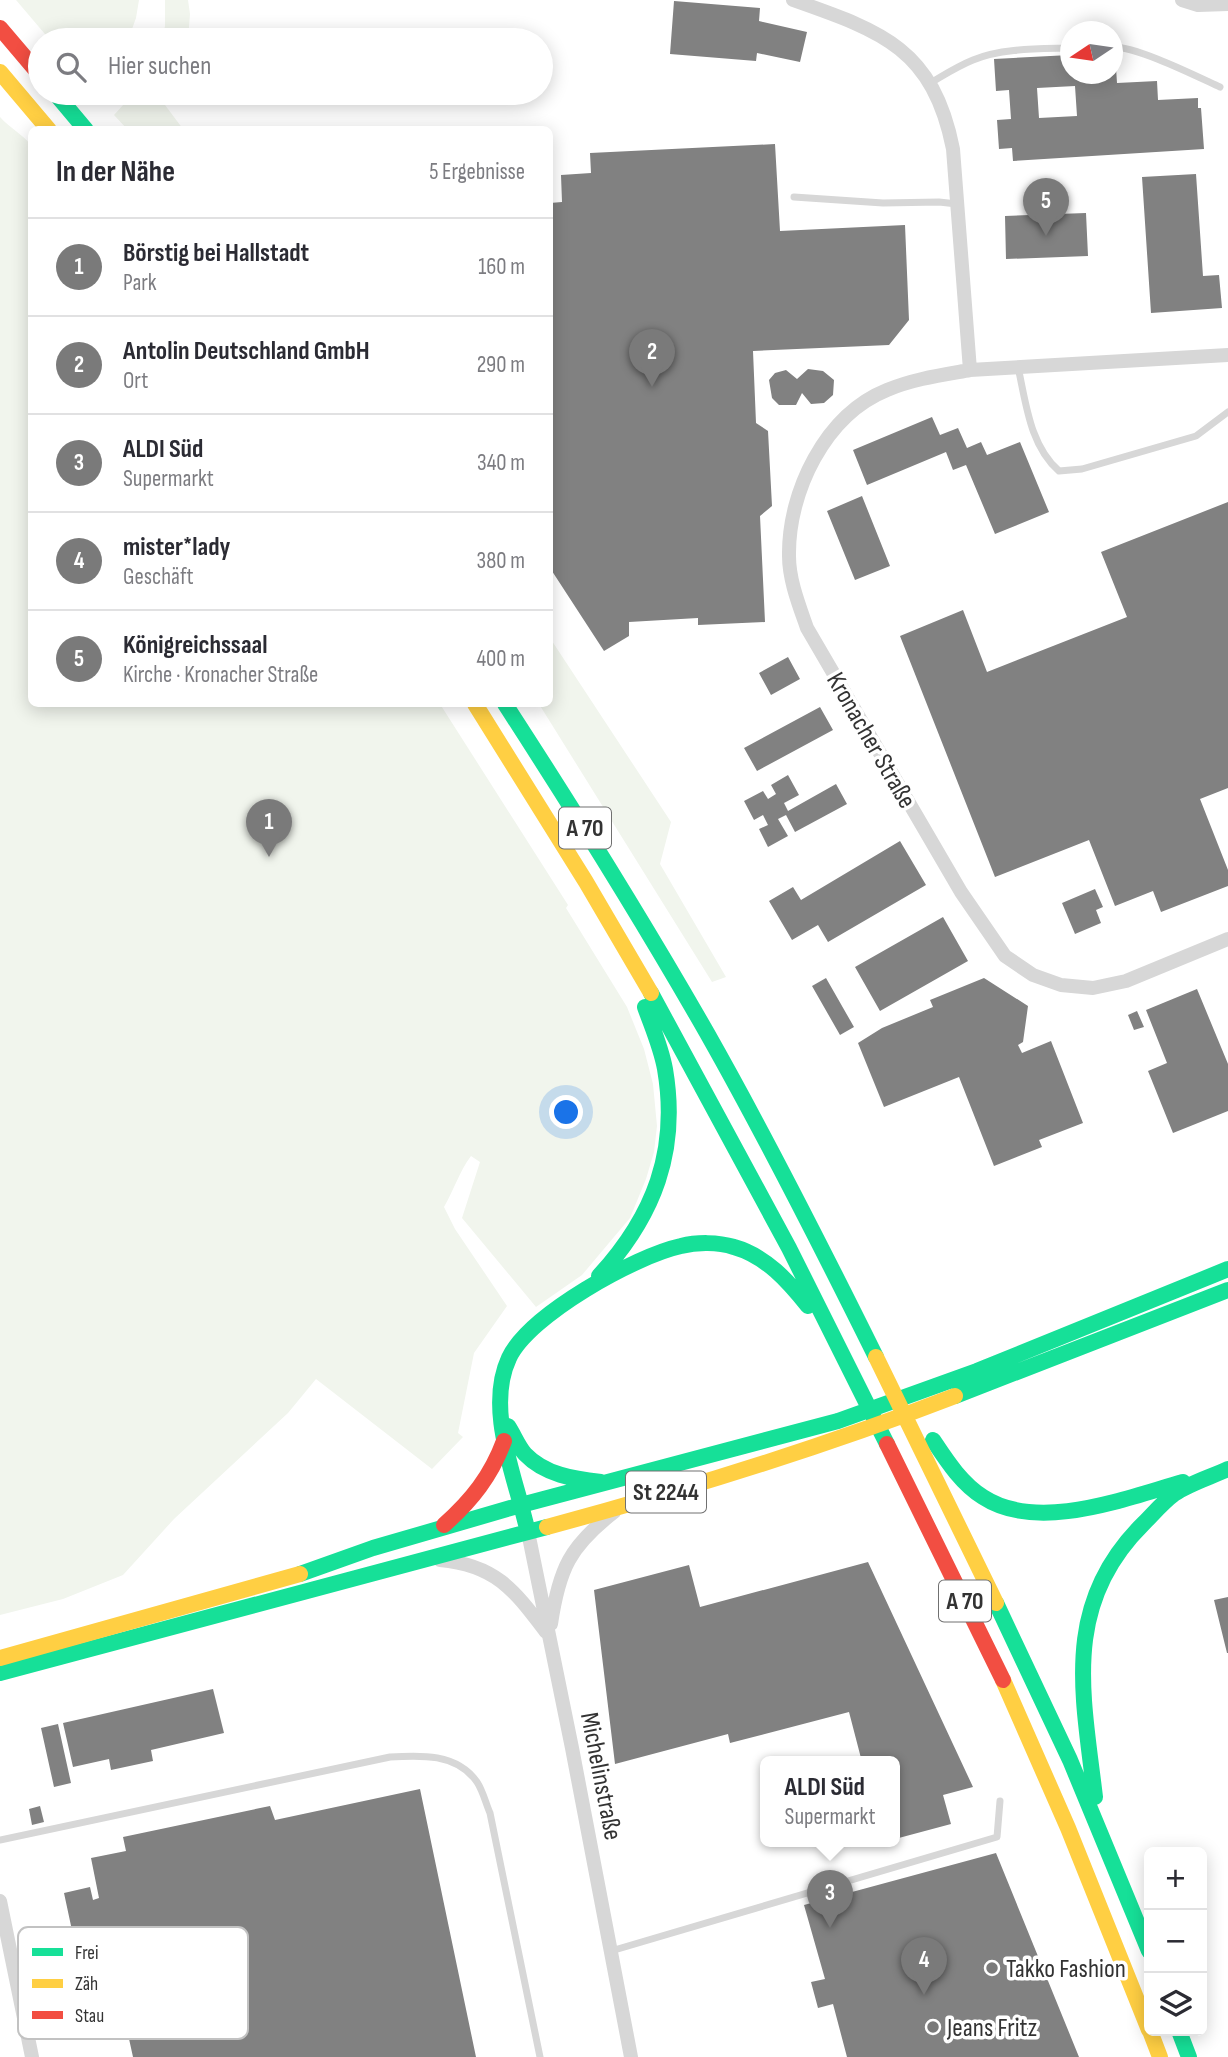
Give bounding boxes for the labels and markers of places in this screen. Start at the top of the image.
pin: 5 [1023,178,1069,236]
pin: 2 [629,329,675,387]
pin: 1 [246,799,292,857]
pin: 3 [807,1870,853,1928]
pin: 4 [901,1937,947,1995]
place label: Takko Fashion [1006,1954,1126,1985]
marker: Takko Fashion [984,1960,1000,1976]
place label: Jeans Fritz [946,2013,1037,2044]
marker: Jeans Fritz [925,2019,941,2035]

